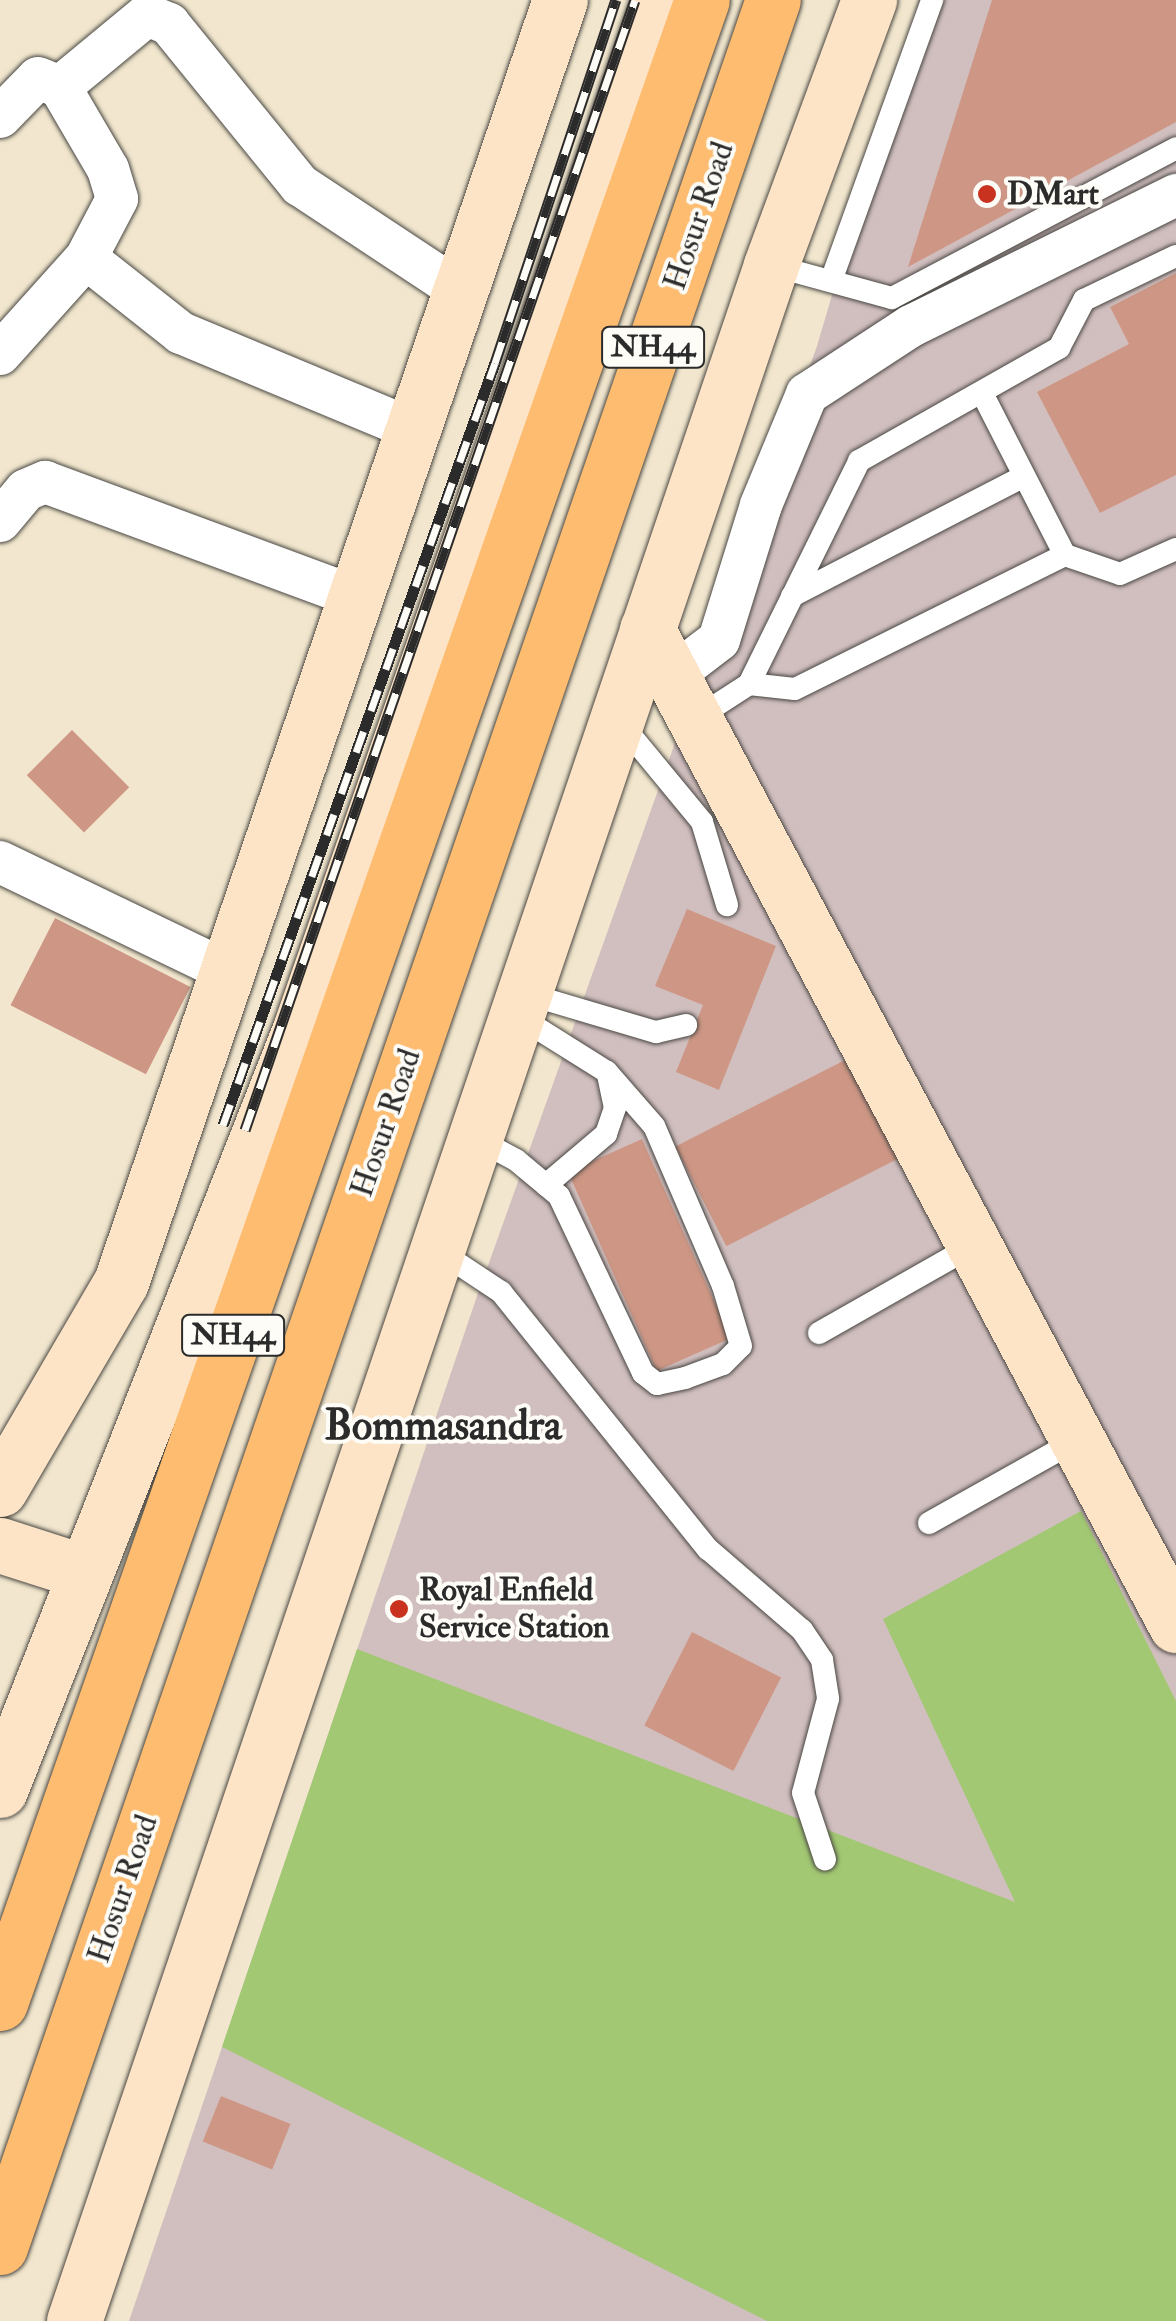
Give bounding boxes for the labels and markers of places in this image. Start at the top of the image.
place label: DMart [1007,175,1099,213]
marker: DMart [976,183,998,205]
place label: Royal Enfield Service Station [419,1572,610,1647]
marker: Royal Enfield Service Station [388,1598,410,1620]

